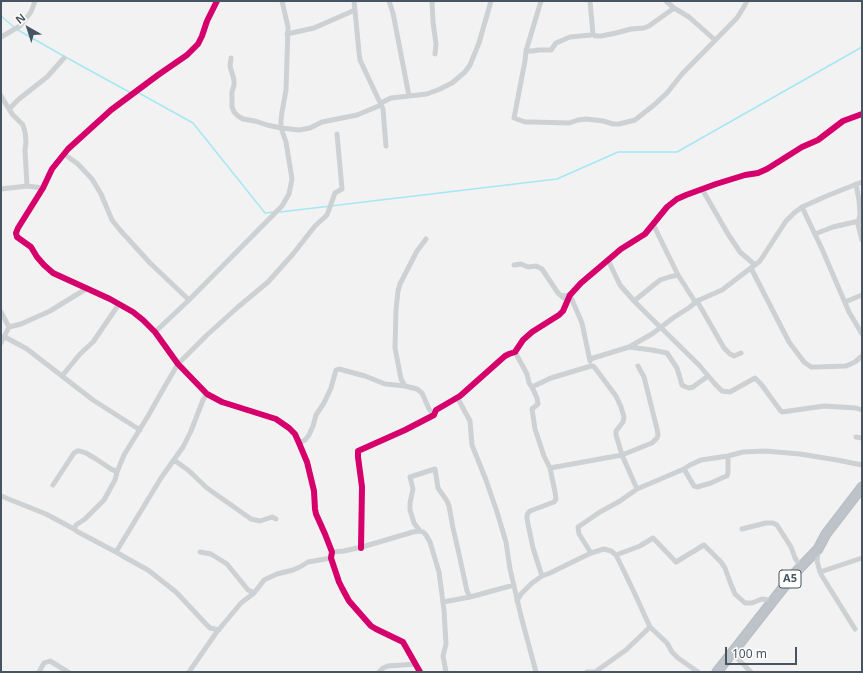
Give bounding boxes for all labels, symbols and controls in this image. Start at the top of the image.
north arrow [8,8,48,48]
text: N [12,10,28,27]
road number: A5 [779,570,801,588]
scale bar [727,639,799,665]
text: 100 m [732,645,767,662]

